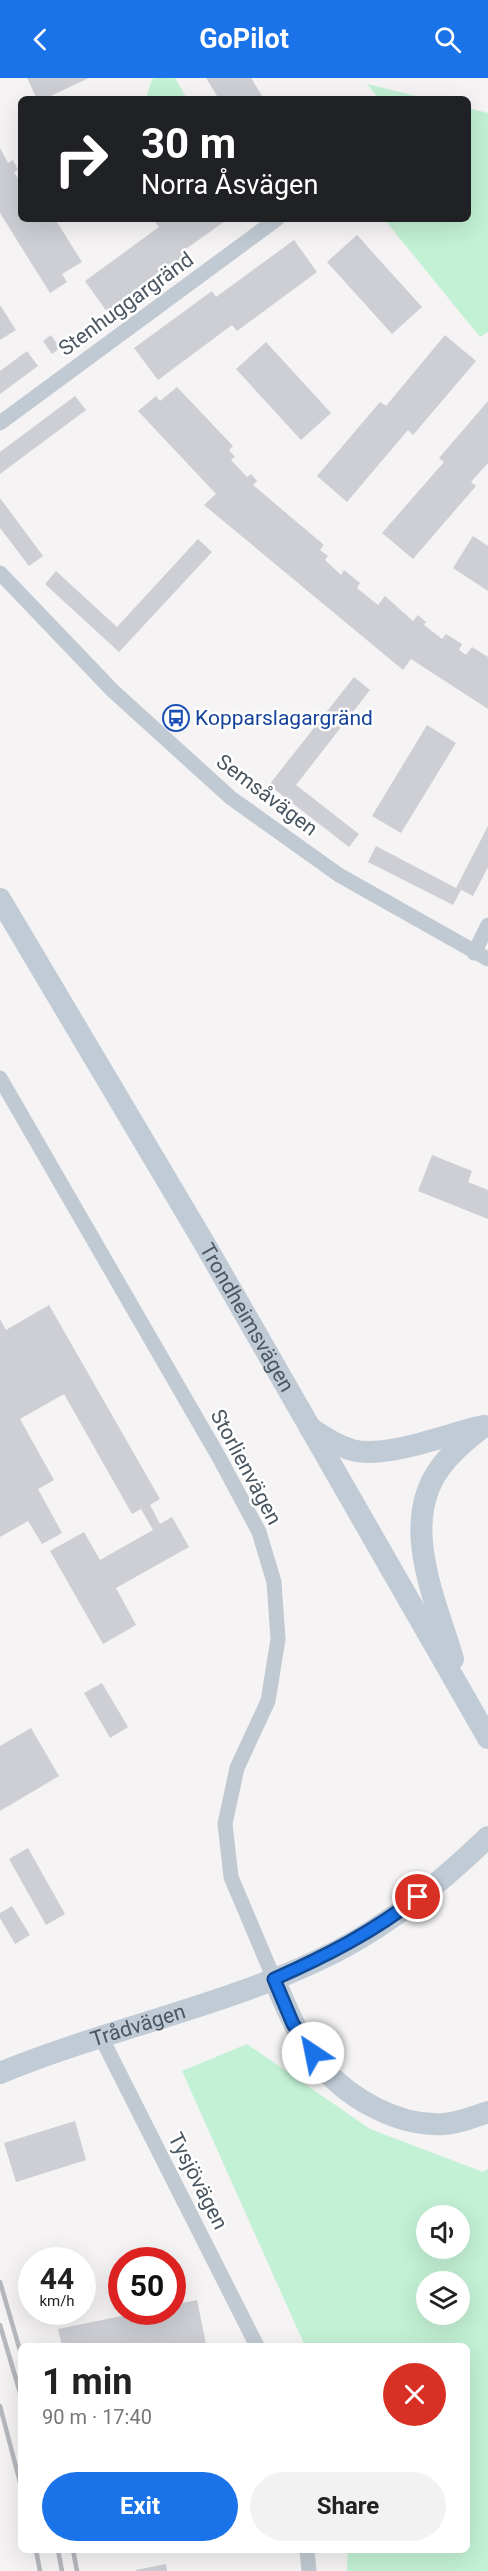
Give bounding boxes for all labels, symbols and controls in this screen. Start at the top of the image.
icon: back [24,23,57,56]
text: GoPilot [199,23,289,55]
icon: search [431,23,464,56]
text: 30 m [141,119,236,168]
icon: right [42,120,120,198]
text: Norra Åsvägen [141,169,318,201]
street label: Stenhuggargränd [54,247,198,361]
bus stop icon: Kopparslagargränd [161,703,191,733]
place label: Kopparslagargränd [195,706,373,730]
street label: Semsåvägen [212,749,322,841]
street label: Trondheimsvägen [195,1239,299,1396]
street label: Storlienvägen [206,1405,286,1529]
pin [392,1871,443,1922]
icon: arrive [401,1880,434,1913]
street label: Trådvägen [88,1999,188,2051]
position arrow [281,2021,345,2085]
street label: Tysjövägen [163,2129,233,2233]
map controls [416,2205,470,2325]
button: sound [416,2205,470,2259]
speed limit sign: 50 [108,2247,186,2325]
text: 44 [40,2261,74,2296]
button: layers [416,2271,470,2325]
text: km/h [39,2292,75,2310]
text: 1 min [42,2361,133,2403]
button: close [383,2363,446,2426]
text: 90 m · 17:40 [42,2405,152,2429]
button: Exit [42,2472,238,2541]
button: Share [250,2472,446,2541]

